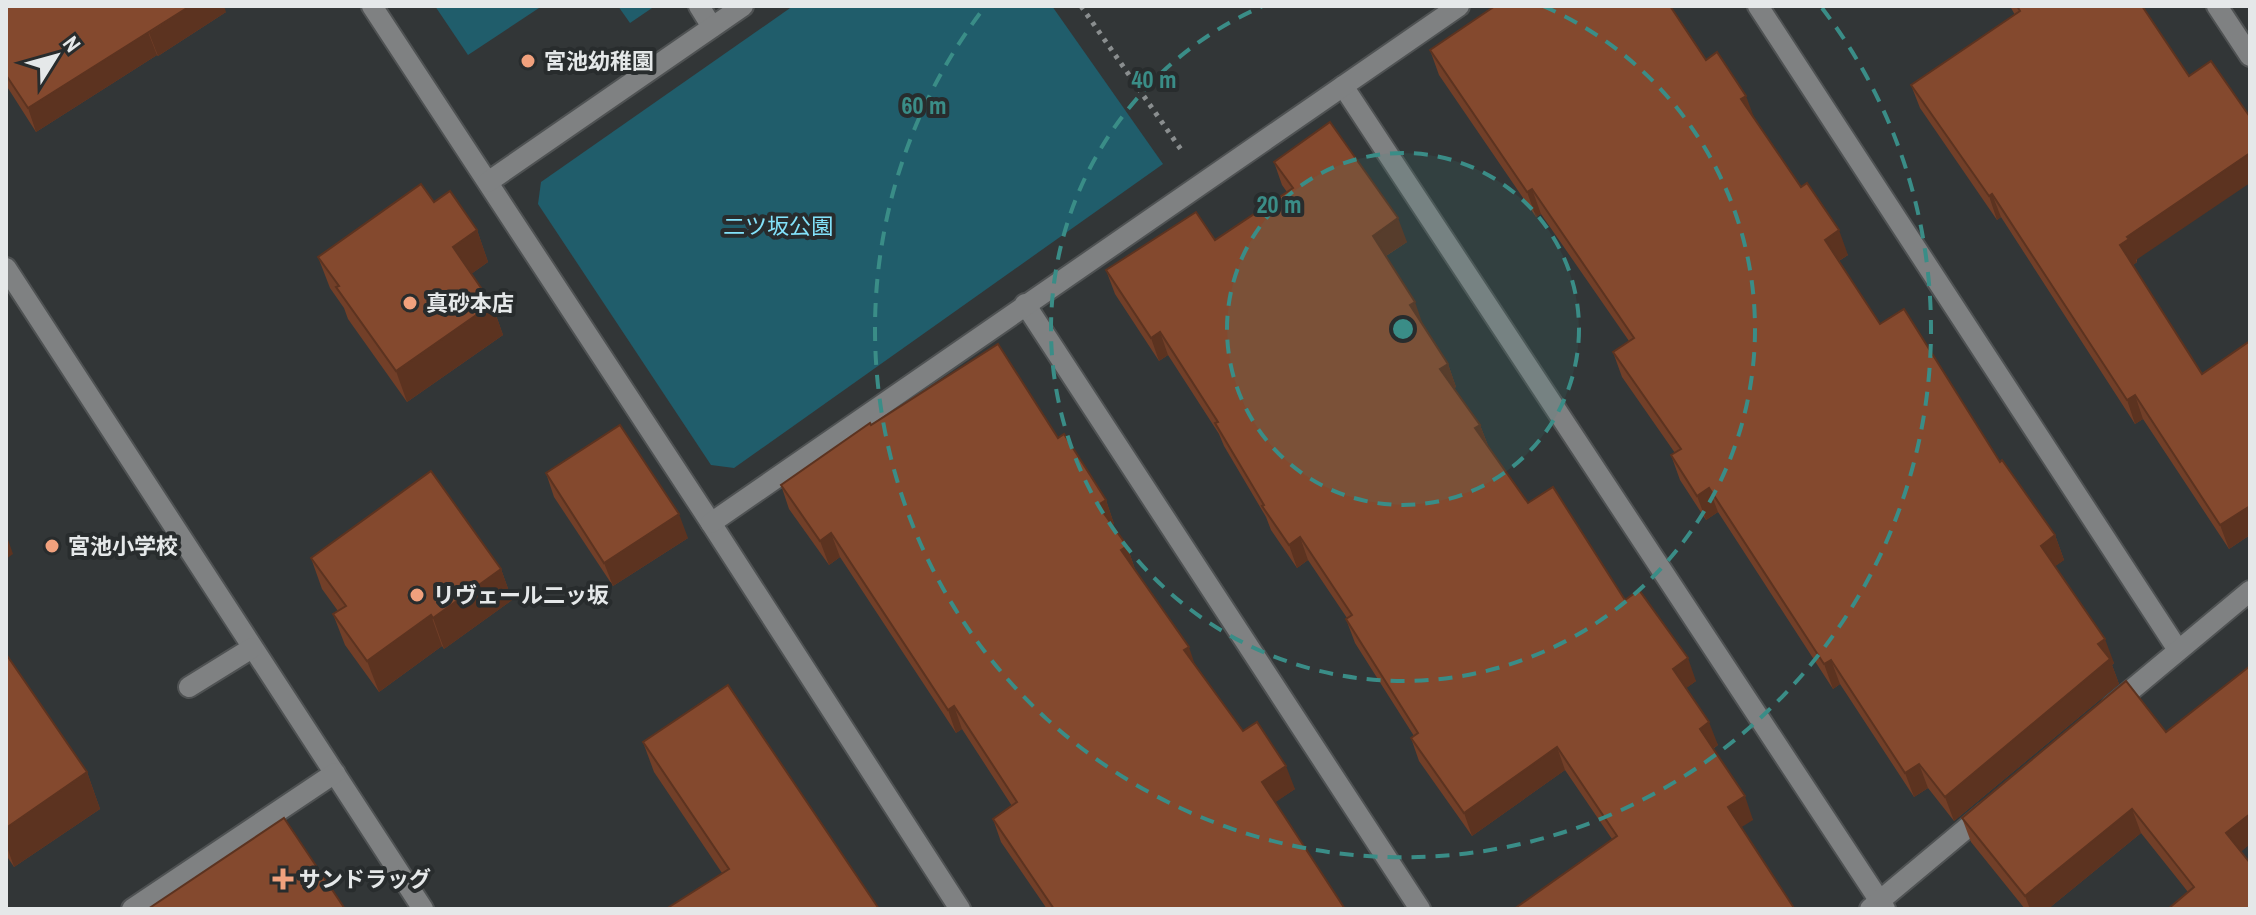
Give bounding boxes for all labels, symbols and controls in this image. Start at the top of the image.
north arrow [16,16,96,96]
text: N [56,30,88,58]
place label: 宮池幼稚園 [544,46,654,76]
marker: 宮池幼稚園 [519,52,537,70]
text: 40 m [1132,63,1176,95]
text: 60 m [902,89,946,121]
text: 20 m [1257,188,1301,220]
park label: 二ツ坂公園 [723,211,833,241]
place label: 真砂本店 [426,288,514,318]
marker: 真砂本店 [401,294,419,312]
centre of rings [1389,315,1417,343]
place label: 宮池小学校 [68,531,178,561]
marker: 宮池小学校 [43,537,61,555]
place label: リヴェール二ッ坂 [433,580,609,610]
marker: リヴェール二ッ坂 [408,586,426,604]
place label: サンドラッグ [299,864,431,894]
marker: サンドラッグ [274,870,292,888]

